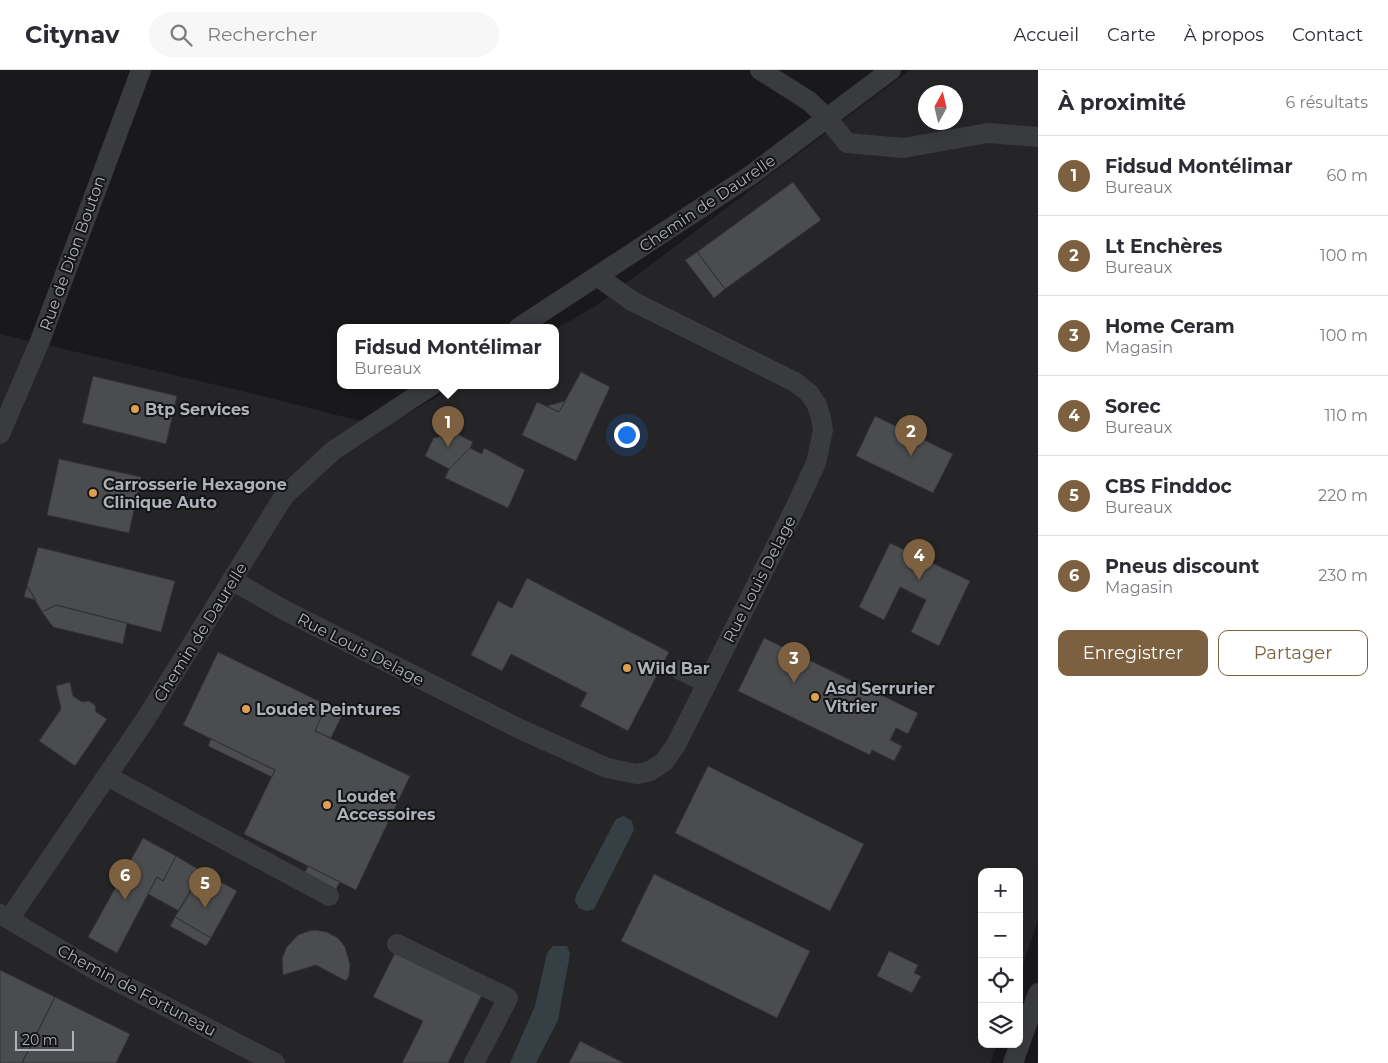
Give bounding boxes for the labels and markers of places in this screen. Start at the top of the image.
place label: Btp Services [145,400,250,419]
marker: Btp Services [129,403,141,415]
pin: 1 [432,406,464,447]
pin: 2 [895,415,927,456]
place label: Carrosserie Hexagone Clinique Auto [103,475,287,512]
marker: Carrosserie Hexagone Clinique Auto [87,487,99,499]
pin: 4 [903,539,935,580]
pin: 3 [778,642,810,683]
place label: Wild Bar [637,659,710,678]
marker: Wild Bar [621,662,633,674]
place label: Asd Serrurier Vitrier [824,679,935,716]
marker: Asd Serrurier Vitrier [809,691,821,703]
place label: Loudet Peintures [256,700,401,719]
marker: Loudet Peintures [240,703,252,715]
place label: Loudet Accessoires [336,787,436,824]
marker: Loudet Accessoires [321,799,333,811]
pin: 6 [109,859,141,900]
pin: 5 [189,867,221,908]

